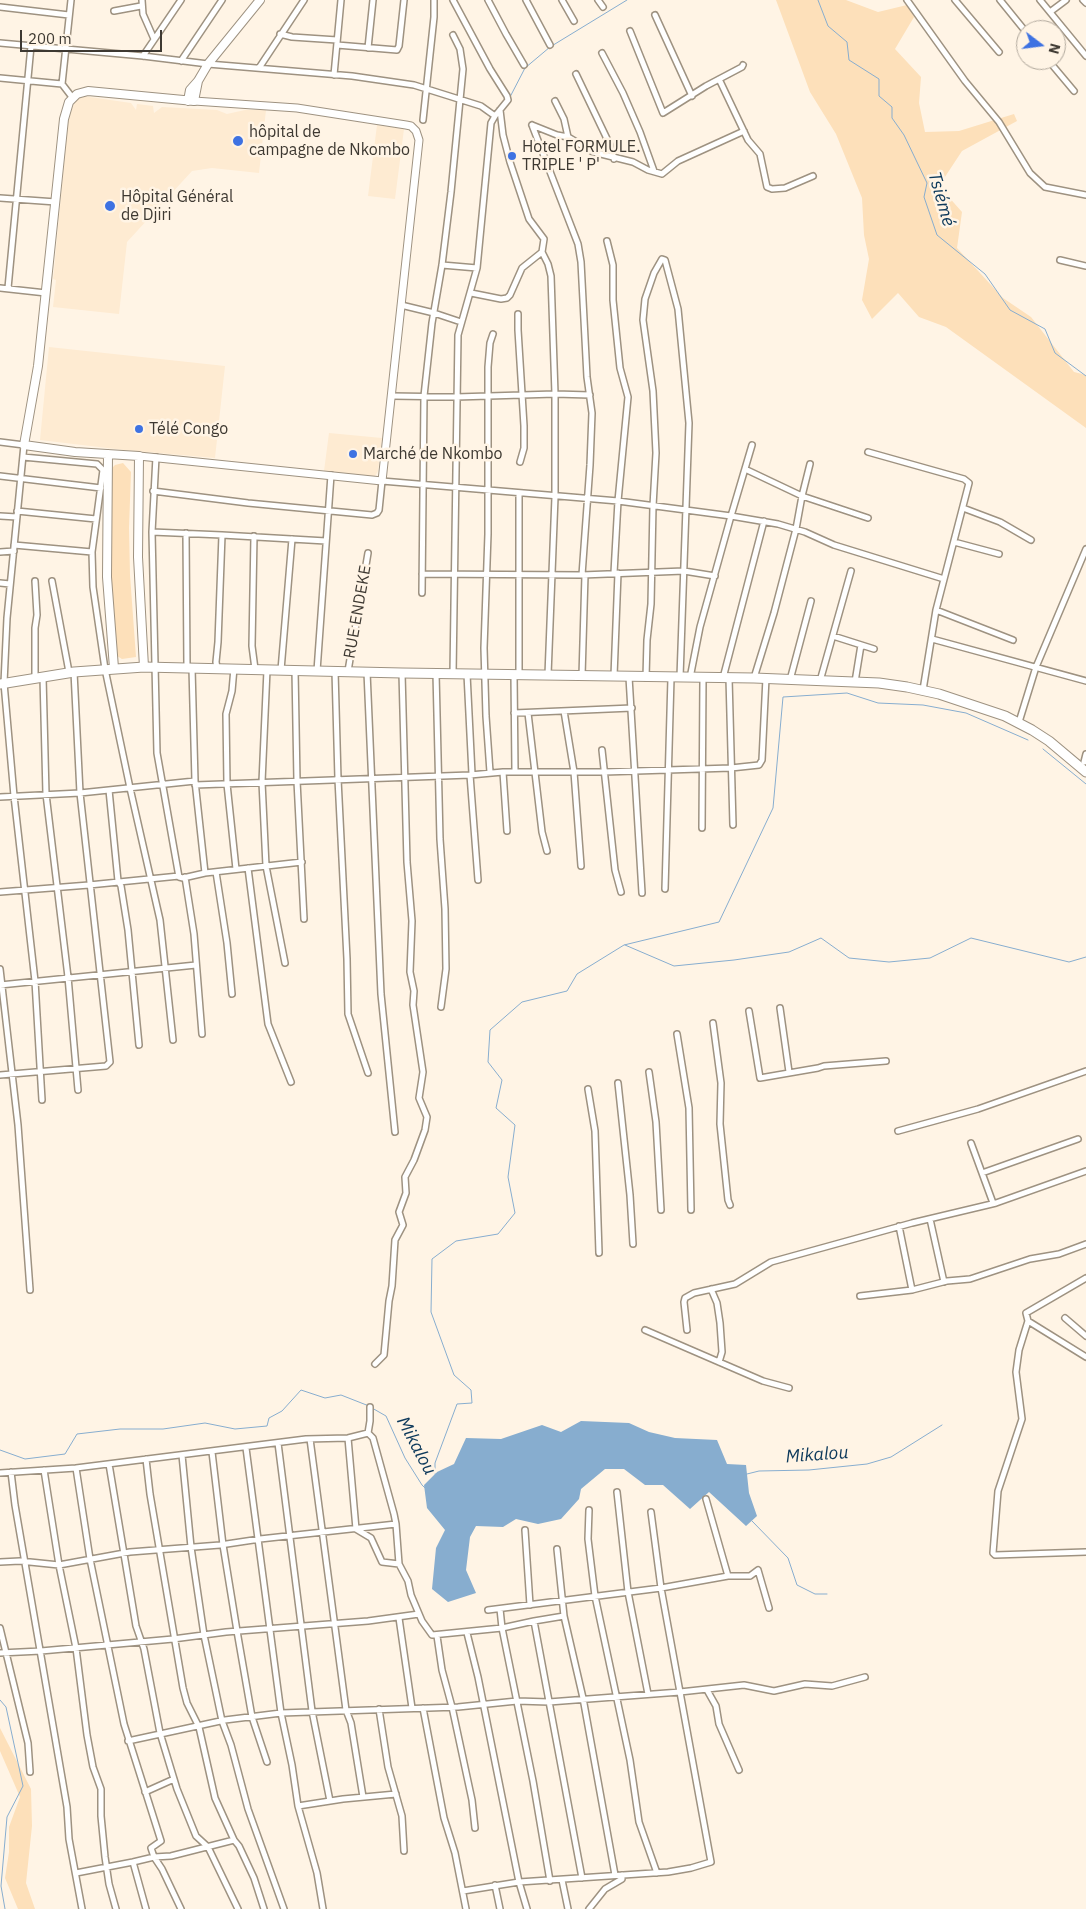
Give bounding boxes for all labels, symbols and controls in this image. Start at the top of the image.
scale bar [22,20,165,52]
north arrow [1016,20,1066,70]
text: 200 m [28,29,72,48]
text: N [1045,41,1065,56]
place label: hôpital de campagne de Nkombo [249,122,410,160]
marker: hôpital de campagne de Nkombo [231,134,245,148]
place label: Hotel FORMULE. TRIPLE ' P' [522,137,641,175]
marker: Hotel FORMULE. TRIPLE ' P' [506,150,518,162]
water label: Tsiémé [923,169,959,229]
place label: Hôpital Général de Djiri [121,187,233,225]
marker: Hôpital Général de Djiri [103,199,117,213]
place label: Télé Congo [149,419,228,439]
marker: Télé Congo [133,423,145,435]
place label: Marché de Nkombo [363,444,503,464]
marker: Marché de Nkombo [347,448,359,460]
street label: RUE ENDEKE [340,564,376,660]
water label: Mikalou [392,1413,440,1479]
water label: Mikalou [785,1442,849,1468]

